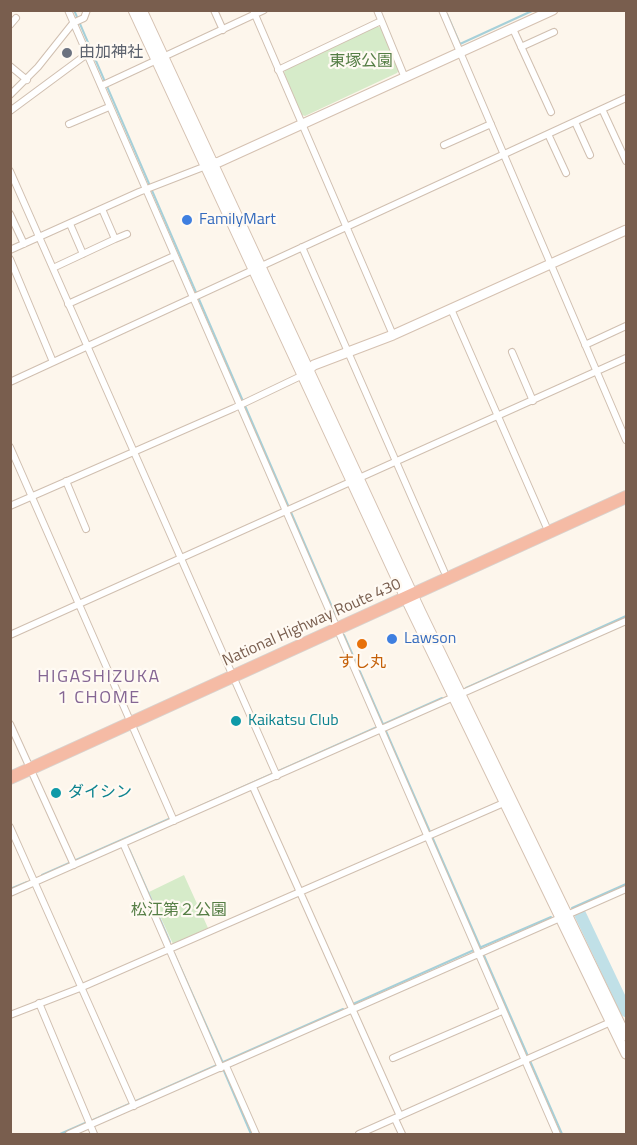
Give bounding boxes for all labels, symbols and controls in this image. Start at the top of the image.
place label: 由加神社 [79,43,143,63]
marker: 由加神社 [60,46,74,60]
park label: 東塚公園 [329,52,393,72]
place label: FamilyMart [199,210,276,230]
marker: FamilyMart [180,213,194,227]
street label: National Highway Route 430 [220,575,404,671]
place label: Lawson [404,629,456,649]
marker: Lawson [385,632,399,646]
marker: すし丸 [355,637,369,651]
place label: すし丸 [338,653,386,673]
district label: HIGASHIZUKA 1 CHOME [37,667,161,710]
place label: Kaikatsu Club [248,711,339,731]
marker: Kaikatsu Club [229,714,243,728]
place label: ダイシン [68,783,132,803]
marker: ダイシン [49,786,63,800]
park label: 松江第２公園 [131,901,227,921]

